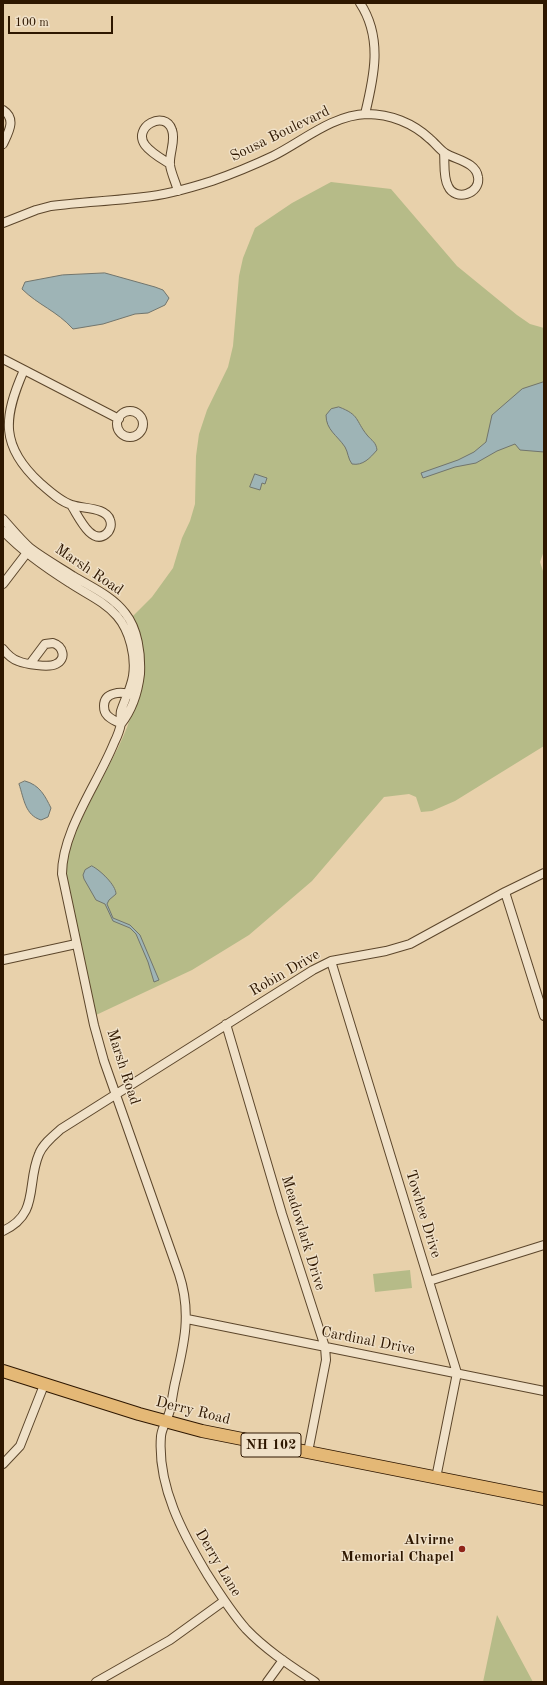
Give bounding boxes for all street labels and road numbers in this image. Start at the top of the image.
street label: Sousa Boulevard [227,102,333,166]
street label: Marsh Road [51,541,127,599]
street label: Robin Drive [247,946,323,1000]
street label: Marsh Road [102,1027,144,1107]
street label: Towhee Drive [401,1168,445,1260]
street label: Meadowlark Drive [277,1173,329,1293]
street label: Cardinal Drive [320,1323,416,1359]
street label: Derry Road [154,1393,232,1429]
road number: NH 102 [241,1433,301,1457]
street label: Derry Lane [191,1526,245,1600]

